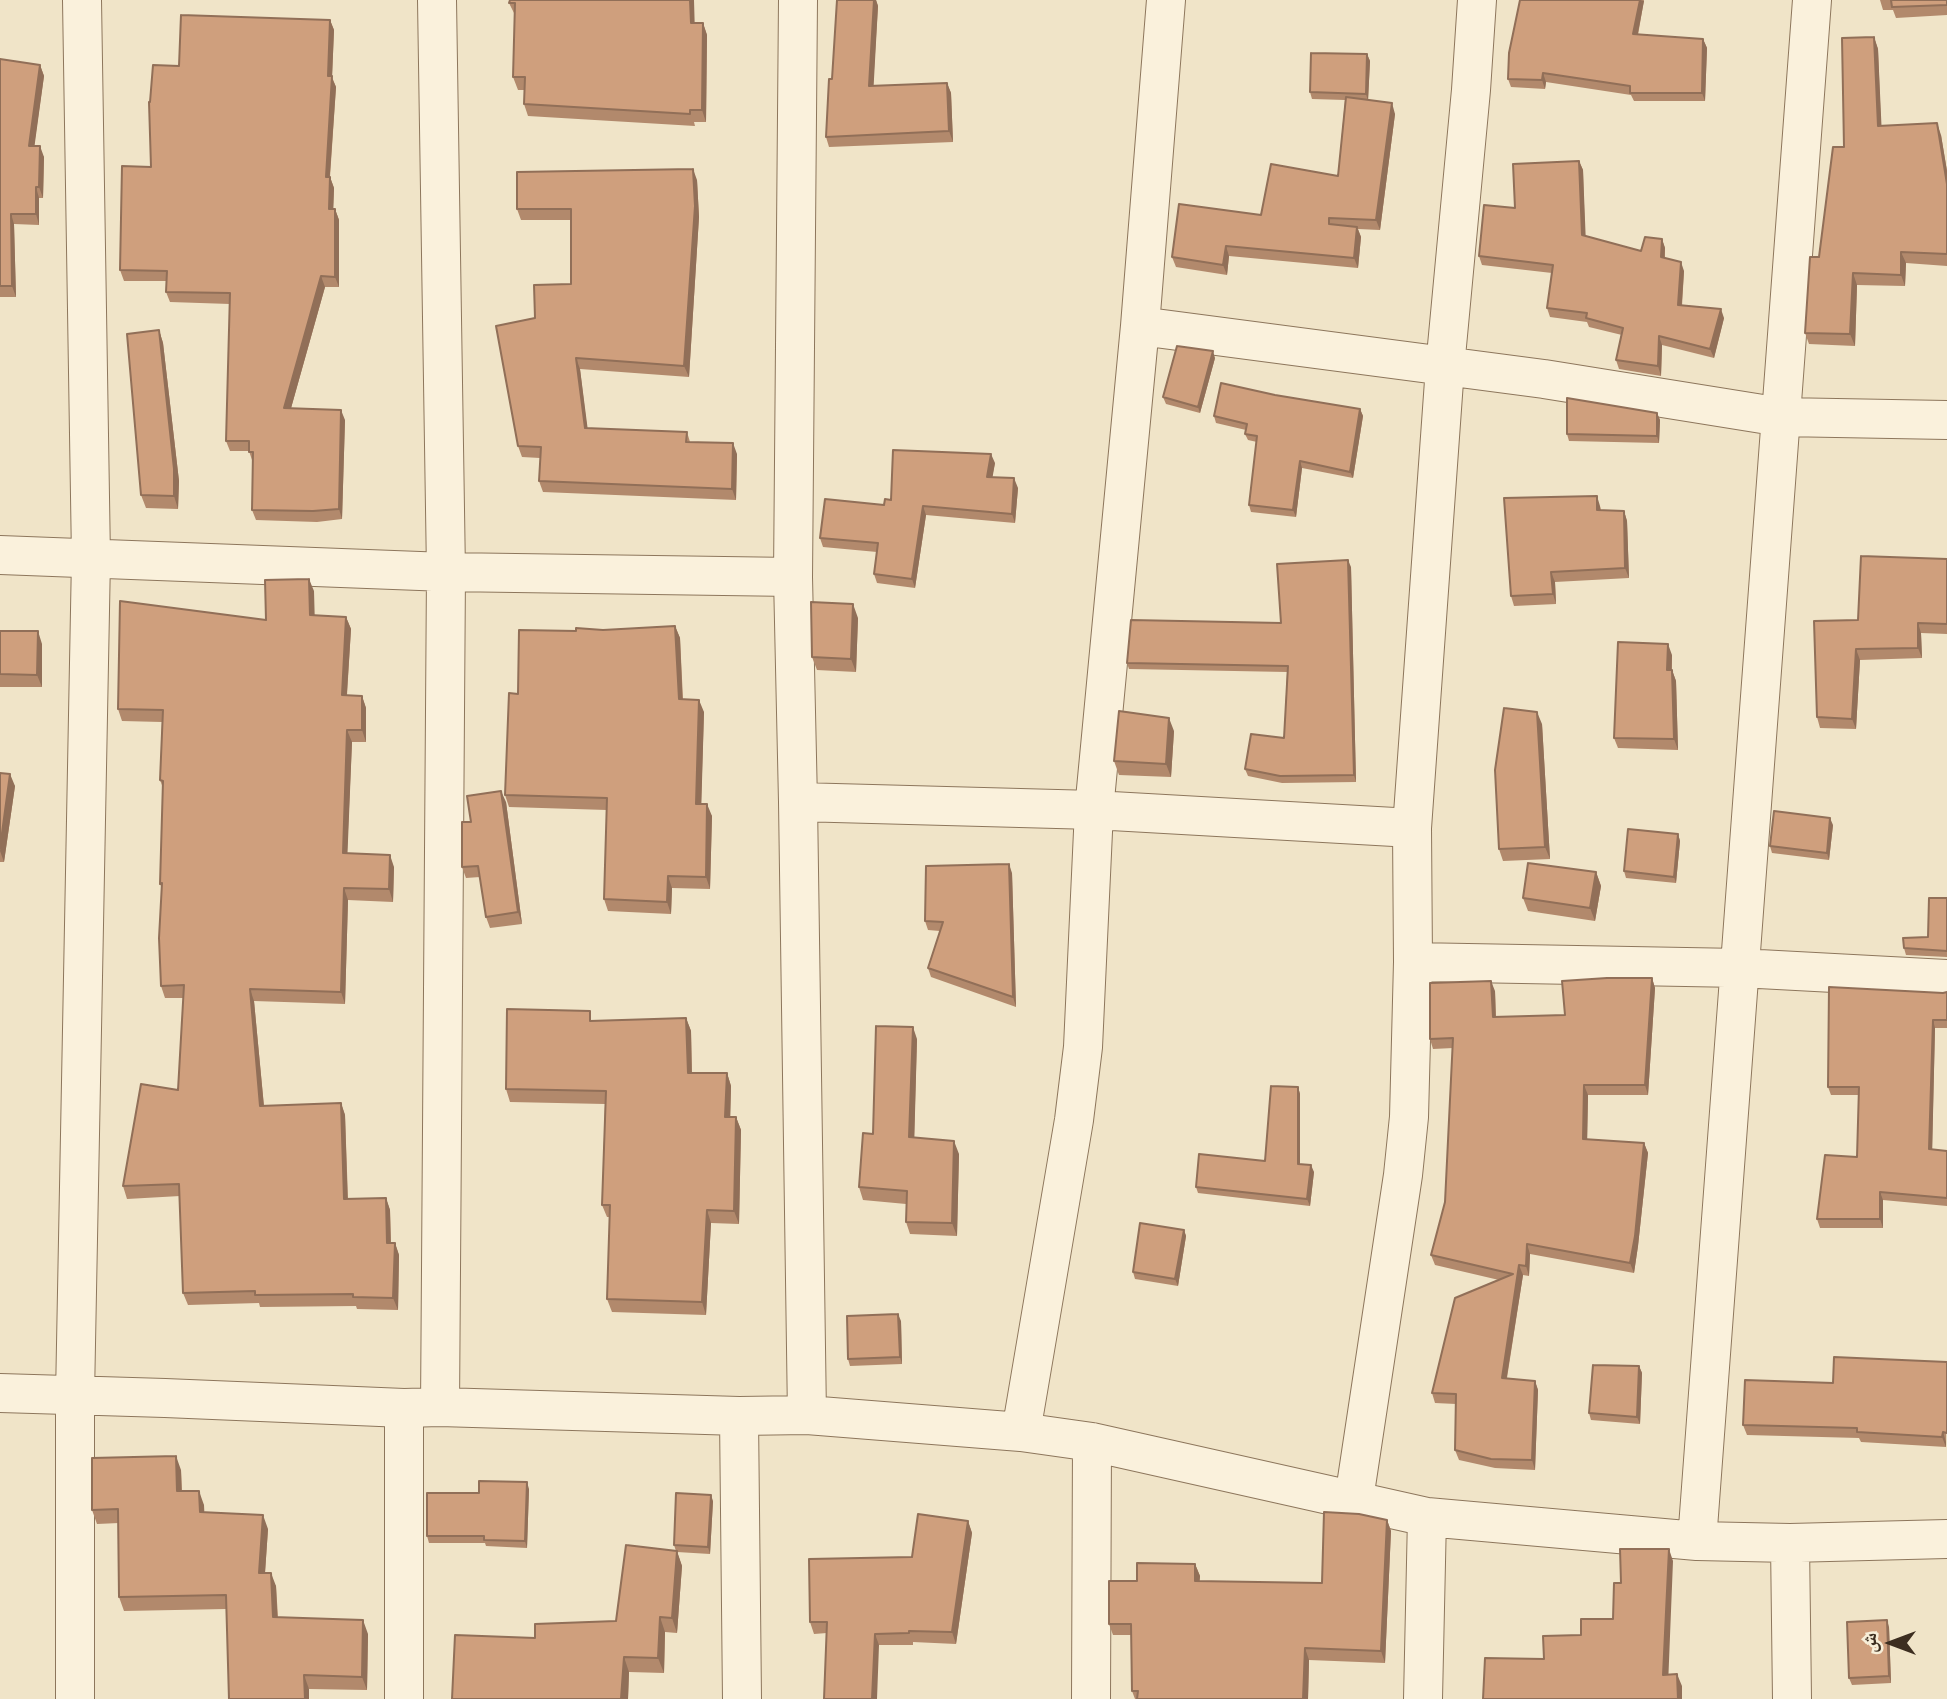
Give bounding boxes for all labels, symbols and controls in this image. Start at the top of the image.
north arrow [1856,1608,1926,1678]
text: ش [1859,1633,1880,1653]

